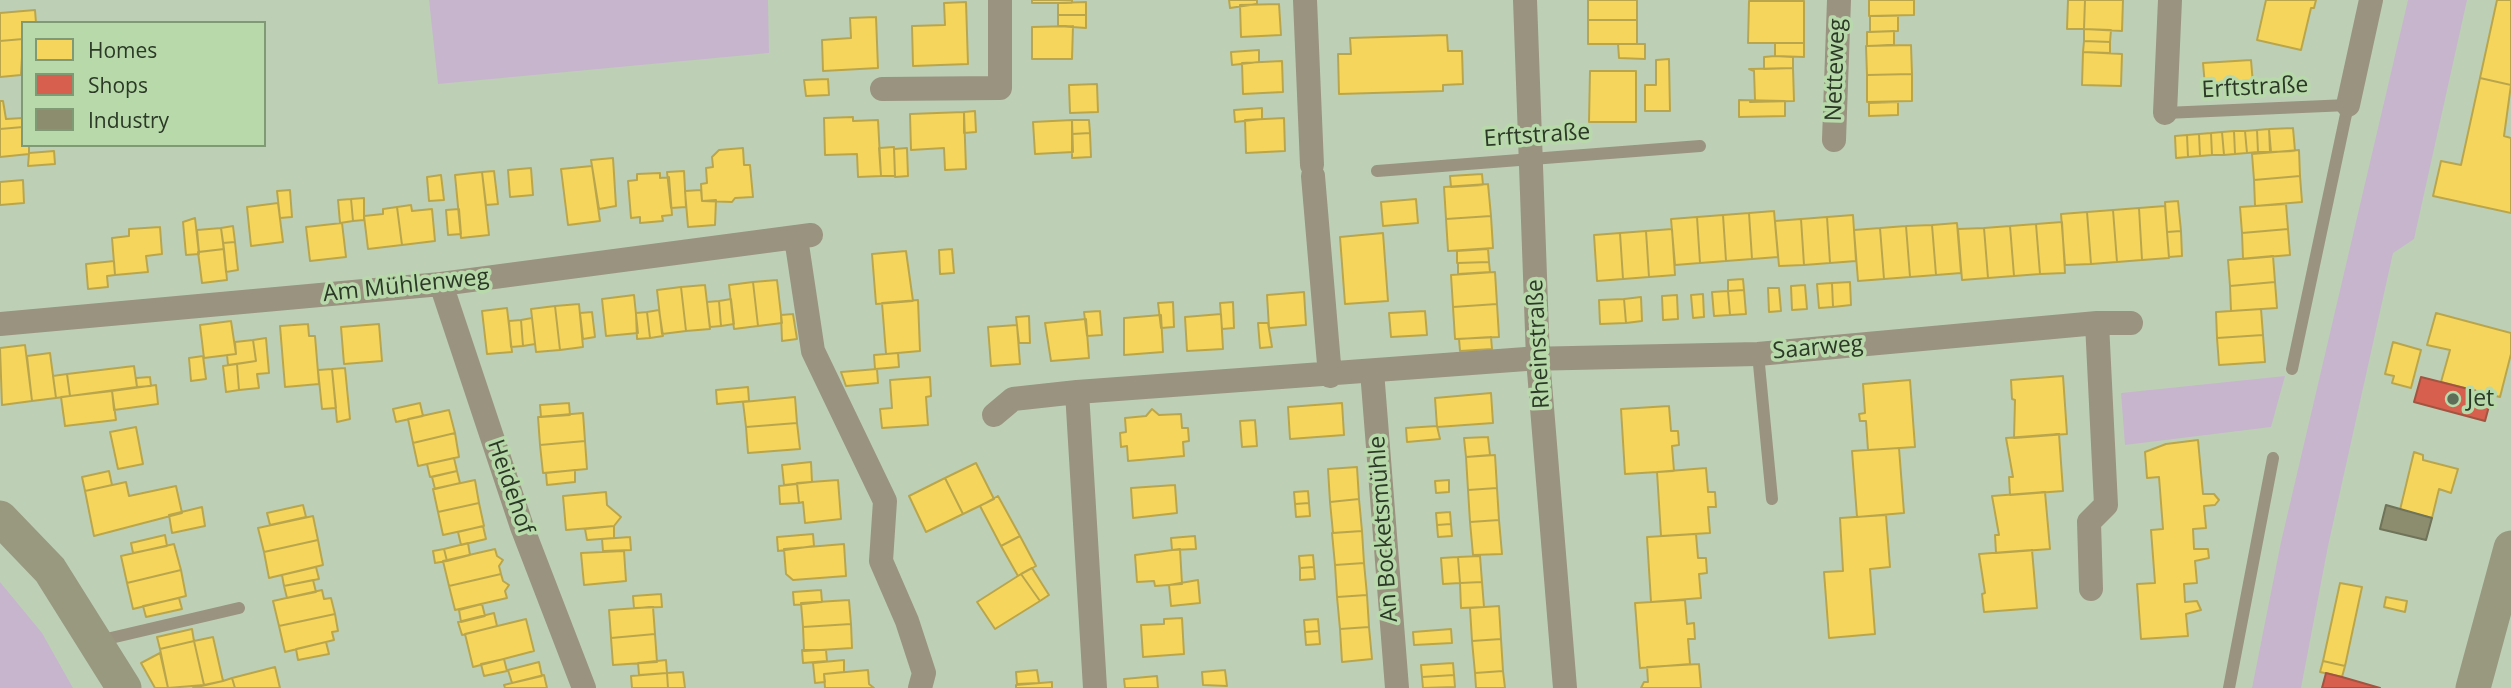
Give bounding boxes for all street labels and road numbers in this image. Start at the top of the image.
street label: Netteweg [1820,18,1852,122]
street label: Erftstraße [2201,71,2309,105]
street label: Erftstraße [1483,119,1591,153]
street label: Am Mühlenweg [322,264,490,308]
street label: Rheinstraße [1522,279,1556,409]
street label: Saarweg [1772,330,1864,366]
street label: An Bocketsmühle [1364,435,1404,623]
street label: Heidehof [481,436,539,538]

